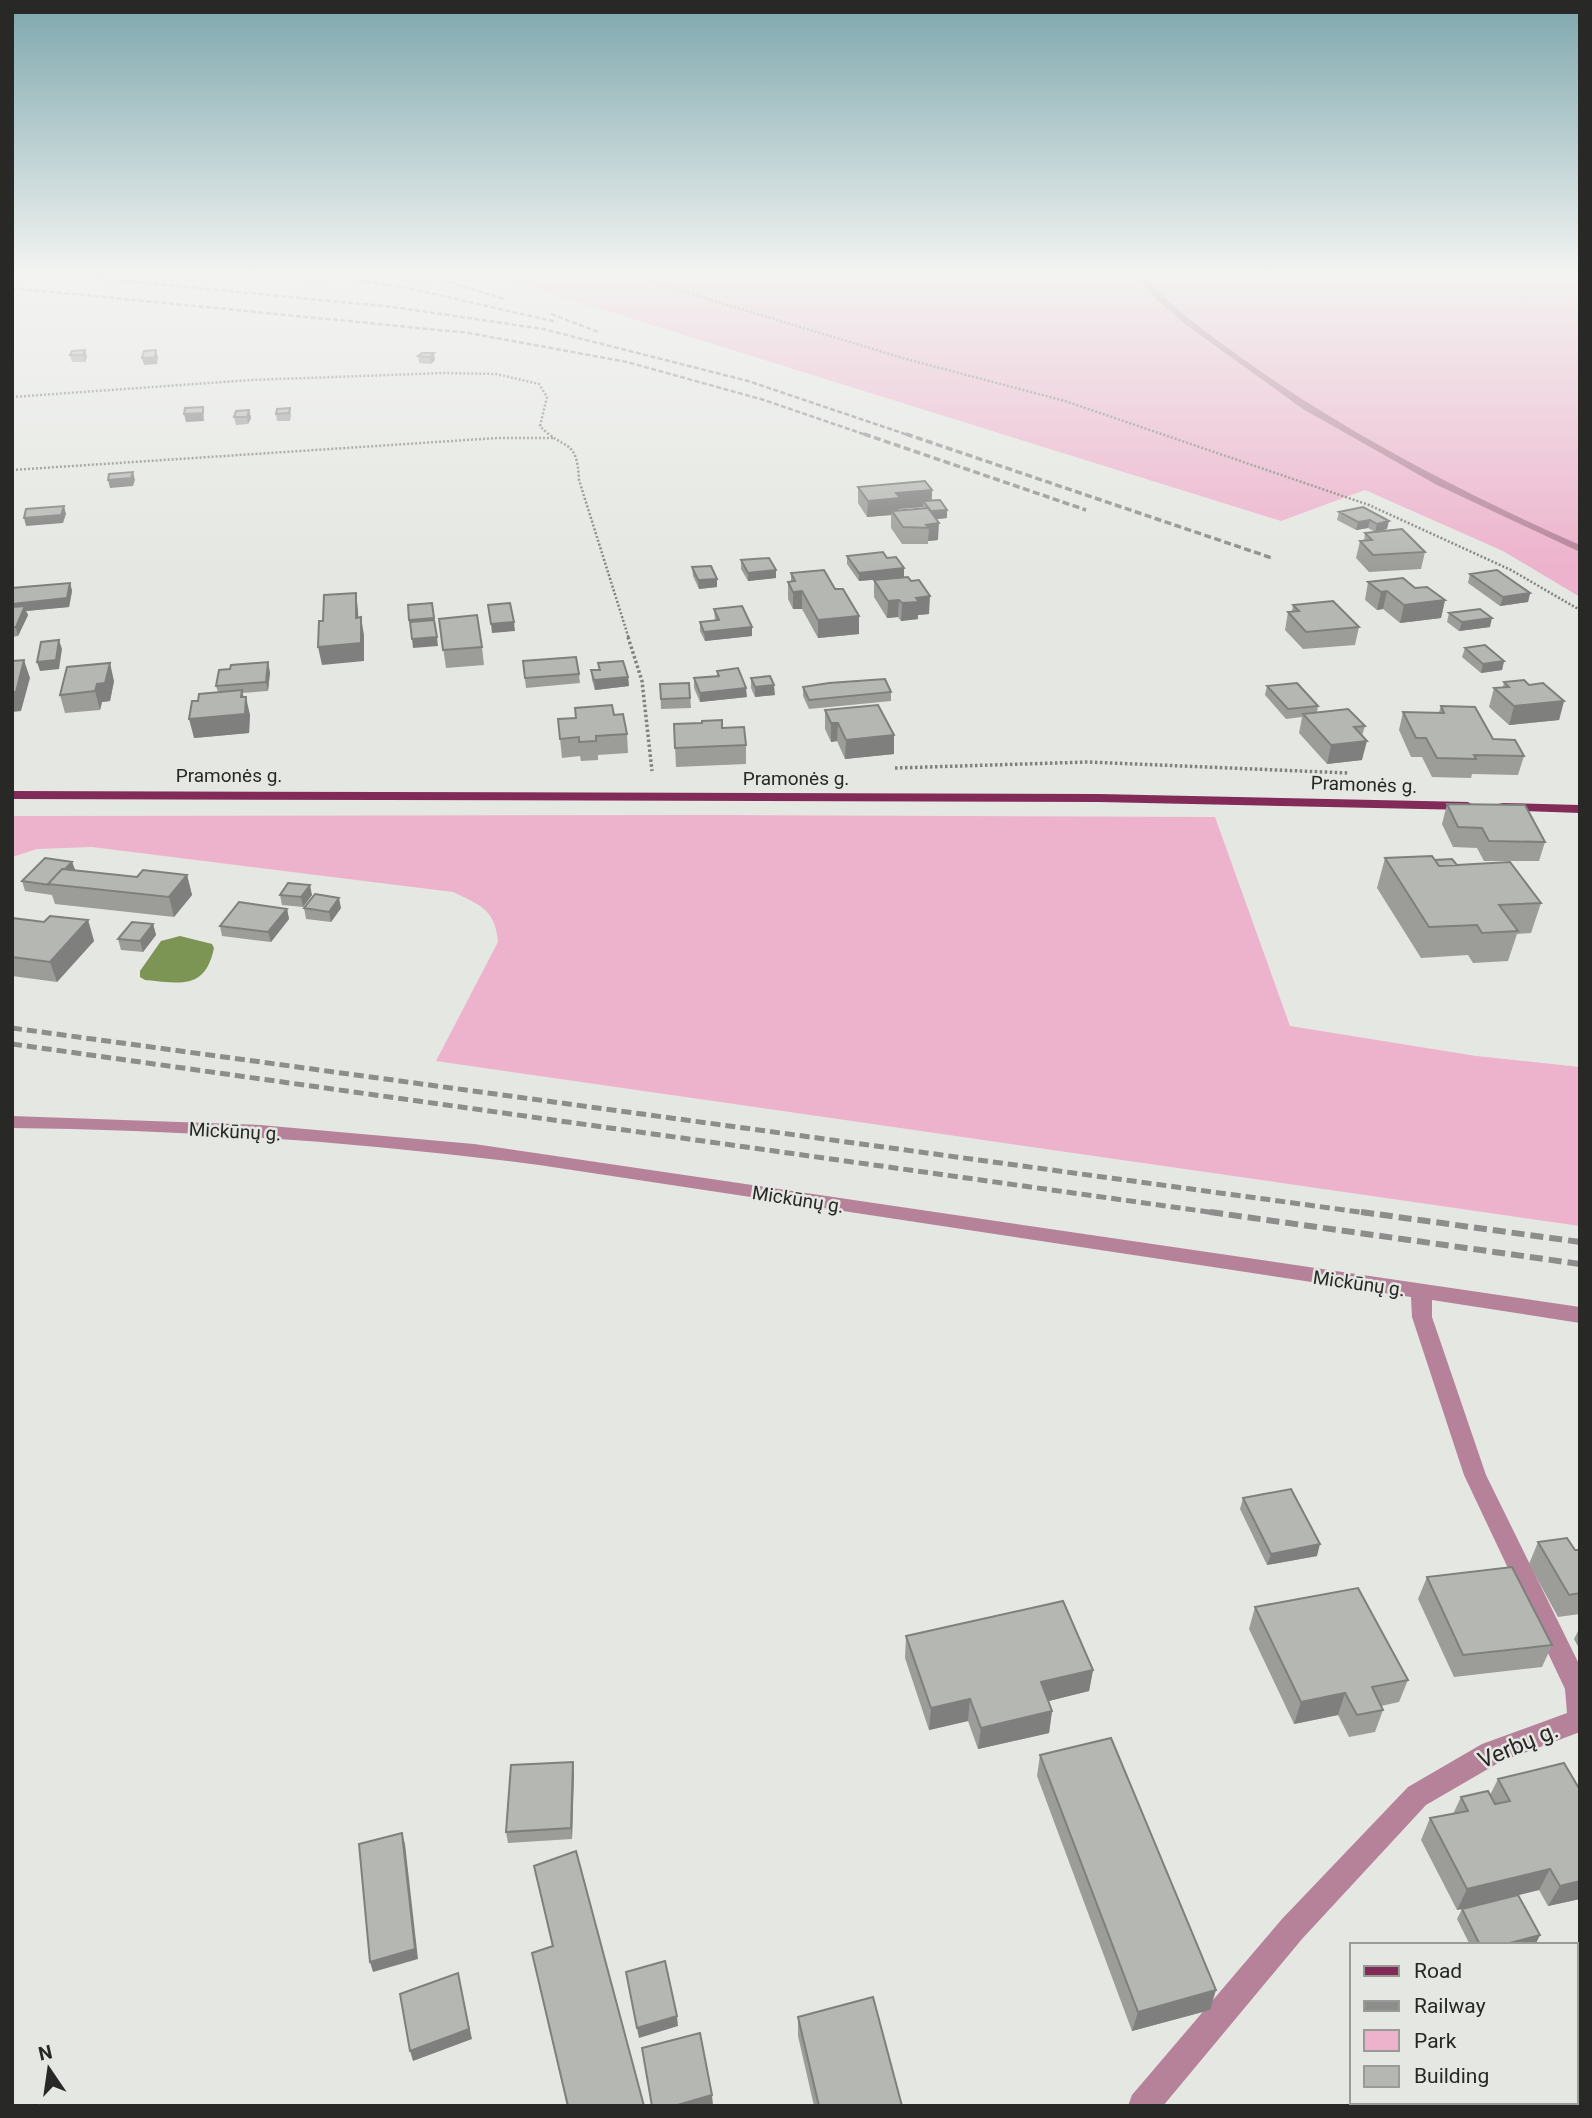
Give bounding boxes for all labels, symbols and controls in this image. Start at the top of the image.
street label: Pramonės g. [176,764,282,787]
street label: Pramonės g. [743,767,849,790]
street label: Pramonės g. [1310,771,1418,798]
street label: Mickūnų g. [188,1118,282,1145]
street label: Mickūnų g. [750,1181,845,1218]
street label: Mickūnų g. [1311,1266,1406,1301]
street label: Verbų g. [1474,1717,1562,1774]
legend [1350,1943,1578,2104]
text: Road [1414,1959,1462,1983]
text: Railway [1414,1994,1486,2018]
text: Park [1414,2029,1457,2053]
north arrow [14,2034,84,2104]
text: N [36,2040,54,2066]
text: Building [1414,2064,1489,2088]

